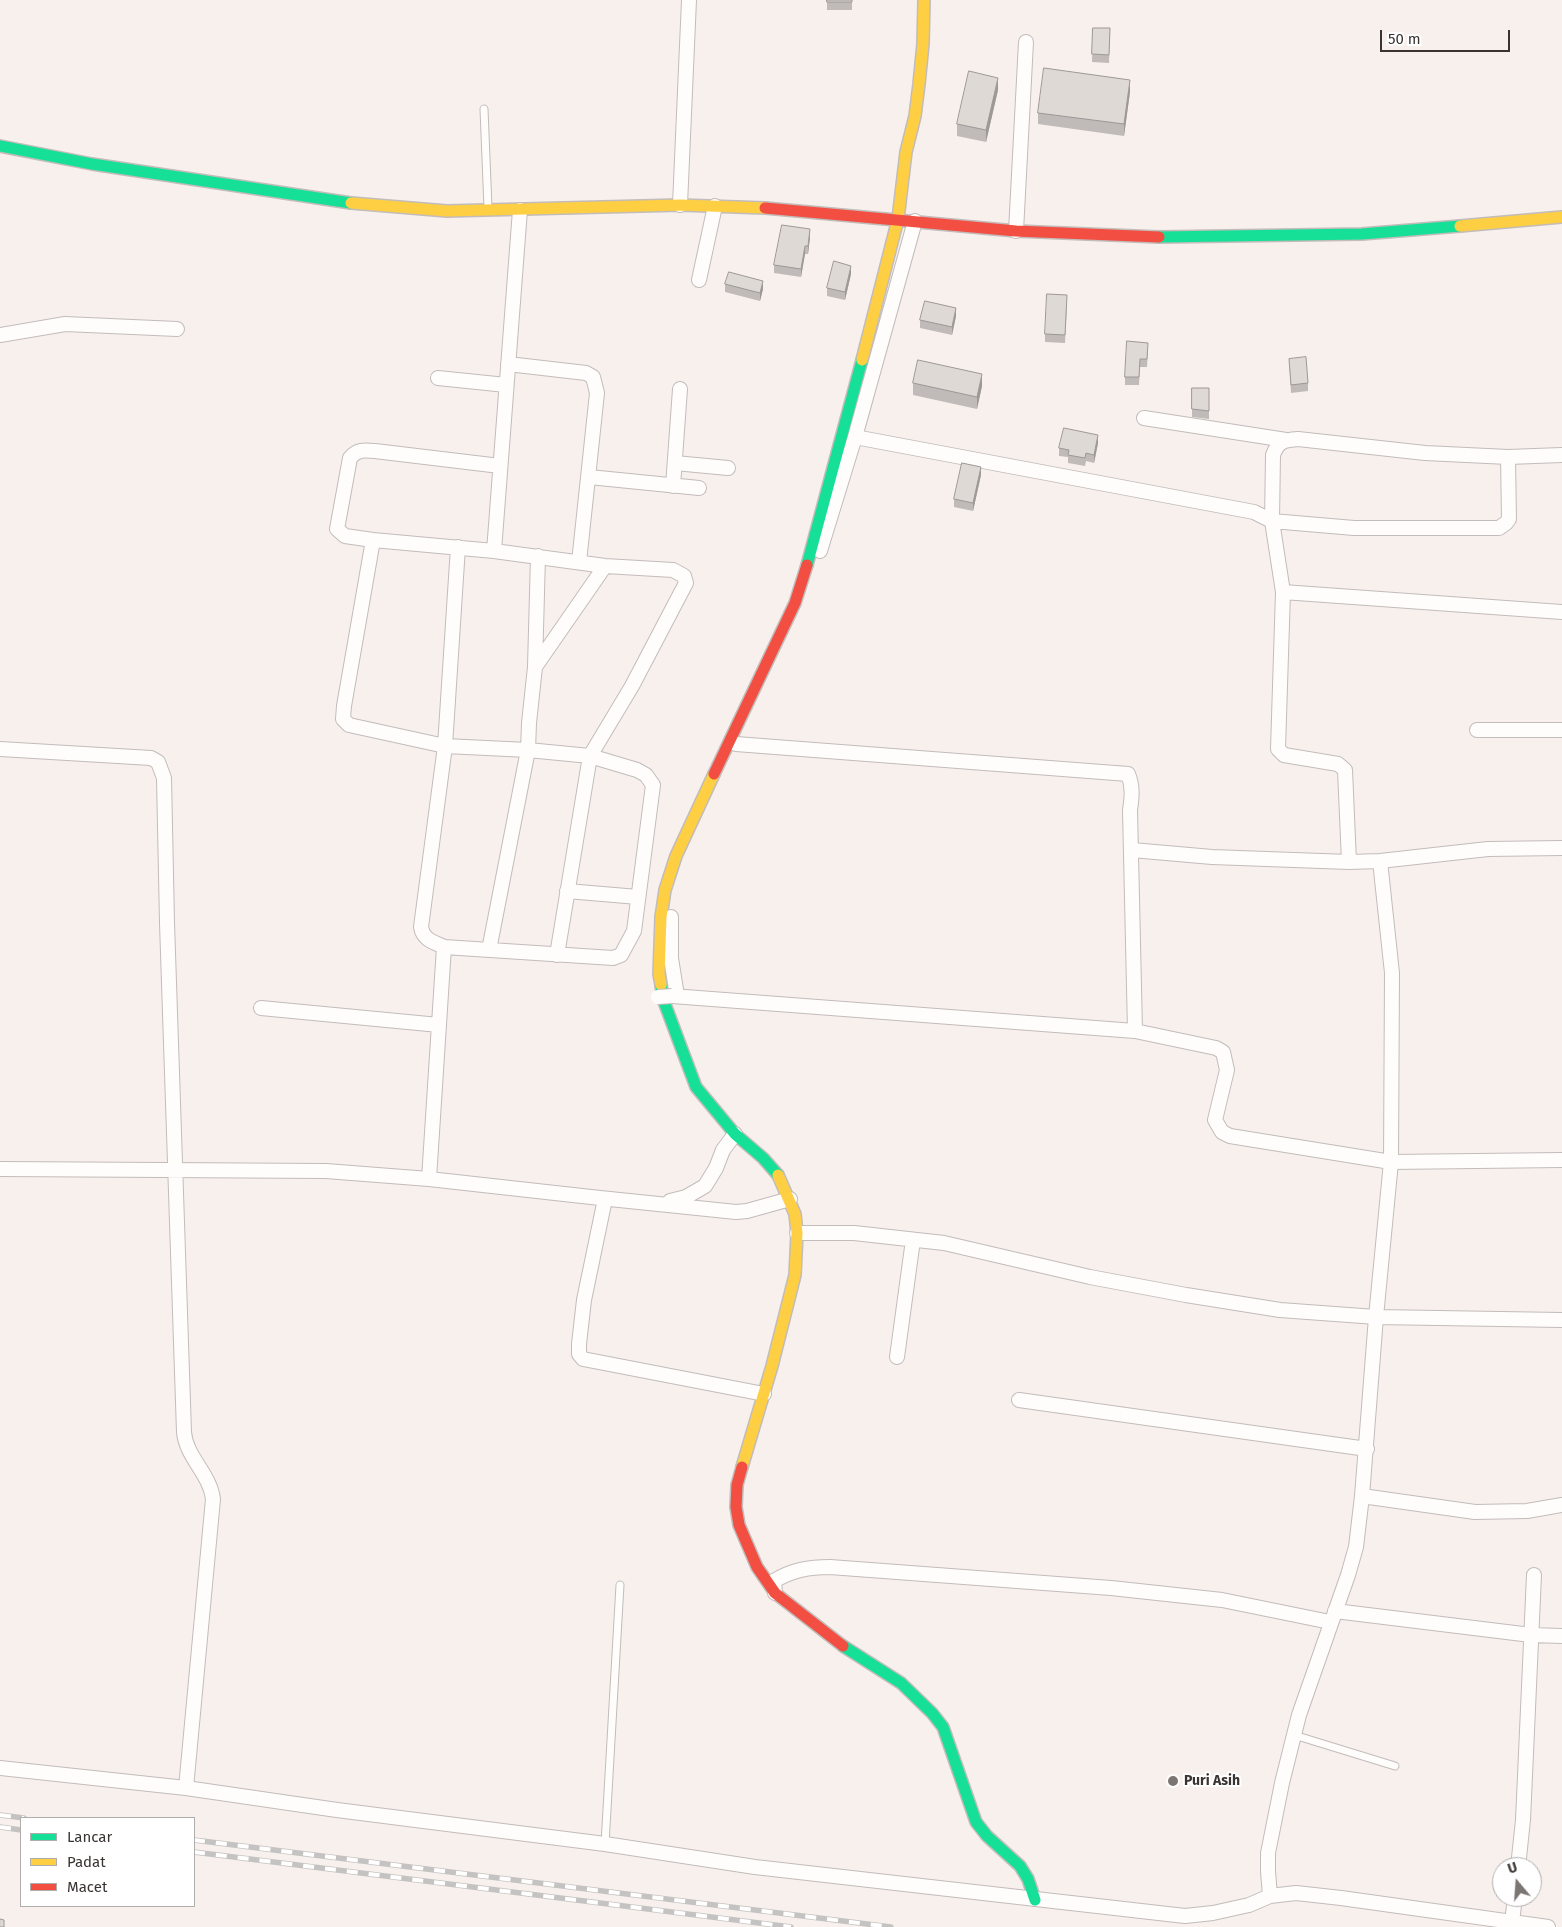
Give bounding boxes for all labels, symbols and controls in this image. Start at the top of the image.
scale bar [1382,20,1512,52]
text: 50 m [1388,30,1421,48]
place label: Puri Asih [1184,1773,1240,1789]
marker: Puri Asih [1166,1774,1180,1788]
legend [20,1817,195,1907]
text: Lancar [67,1828,112,1846]
text: Padat [67,1853,106,1871]
north arrow [1492,1857,1542,1907]
text: U [1506,1859,1519,1878]
text: Macet [67,1878,107,1896]

